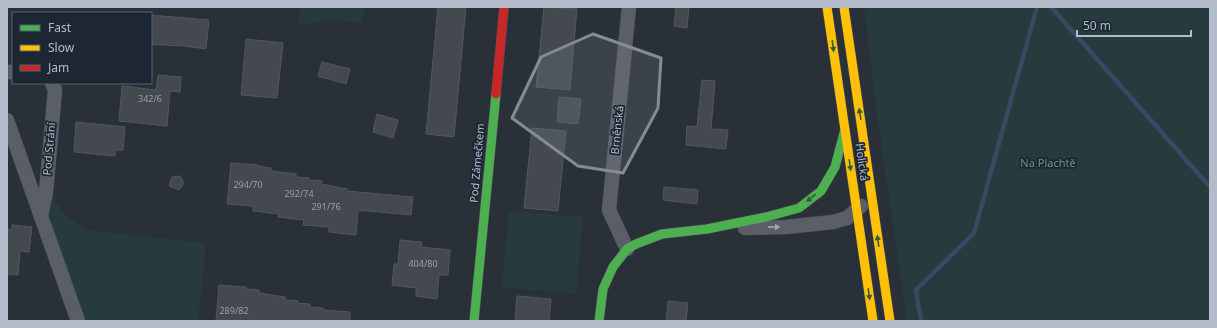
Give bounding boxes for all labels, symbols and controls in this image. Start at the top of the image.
legend [12,12,152,84]
scale bar [1077,12,1191,38]
text: 50 m [1083,17,1111,34]
text: Fast [48,19,72,36]
text: Slow [48,39,75,56]
one-way arrow [830,40,836,52]
text: Jam [47,59,69,76]
house number: 342/6 [138,92,162,105]
street label: Brněnská [606,105,627,155]
one-way arrow [857,108,863,120]
street label: Pod Strání [39,121,58,176]
street label: Pod Zámečkem [466,123,487,203]
street label: Holická [852,142,873,182]
park label: Na Plachtě [1020,155,1076,170]
one-way arrow [847,159,853,171]
house number: 294/70 [233,178,263,191]
house number: 292/74 [284,187,314,200]
one-way arrow [806,193,817,202]
house number: 291/76 [311,200,341,213]
one-way arrow [768,224,781,230]
one-way arrow [875,235,881,247]
house number: 404/80 [408,257,438,270]
one-way arrow [866,288,872,300]
house number: 289/82 [219,304,249,317]

